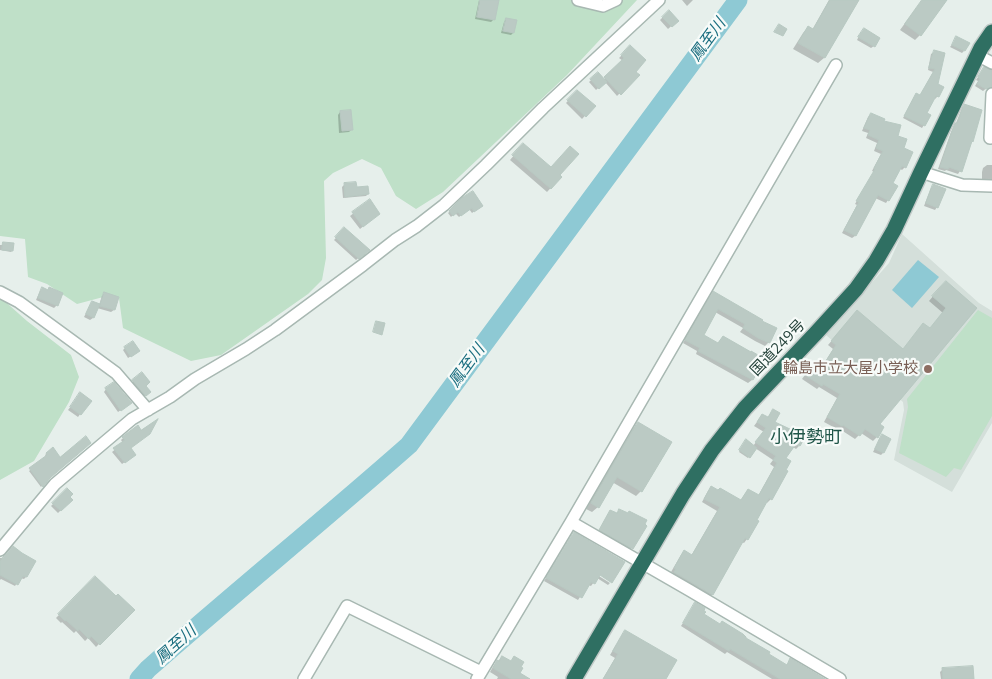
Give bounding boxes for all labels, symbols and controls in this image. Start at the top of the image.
water label: 鳳至川 [686,15,730,65]
street label: 国道249号 [747,316,809,380]
water label: 鳳至川 [445,341,489,391]
place label: 輪島市立大屋小学校 [783,360,918,378]
marker: 輪島市立大屋小学校 [922,363,934,375]
district label: 小伊勢町 [770,427,842,449]
water label: 鳳至川 [152,622,200,668]

